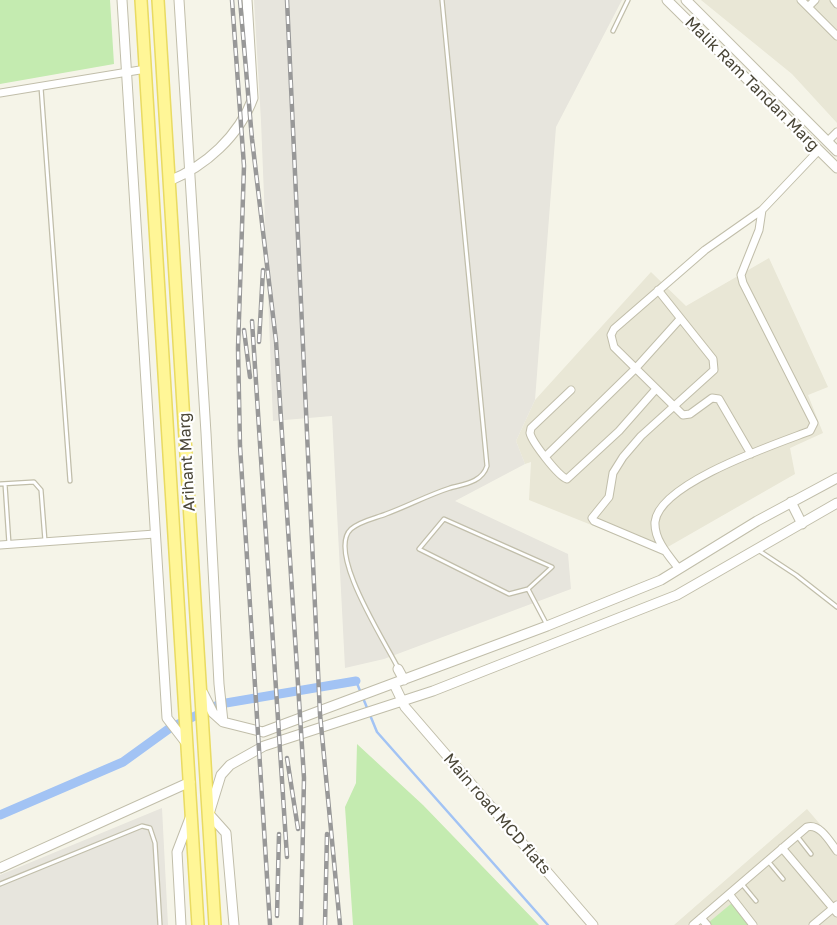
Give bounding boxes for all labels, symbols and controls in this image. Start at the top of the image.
street label: Malik Ram Tandan Marg [681,13,823,155]
street label: Arihant Marg [175,412,199,512]
street label: Main road MCD flats [439,750,555,878]

